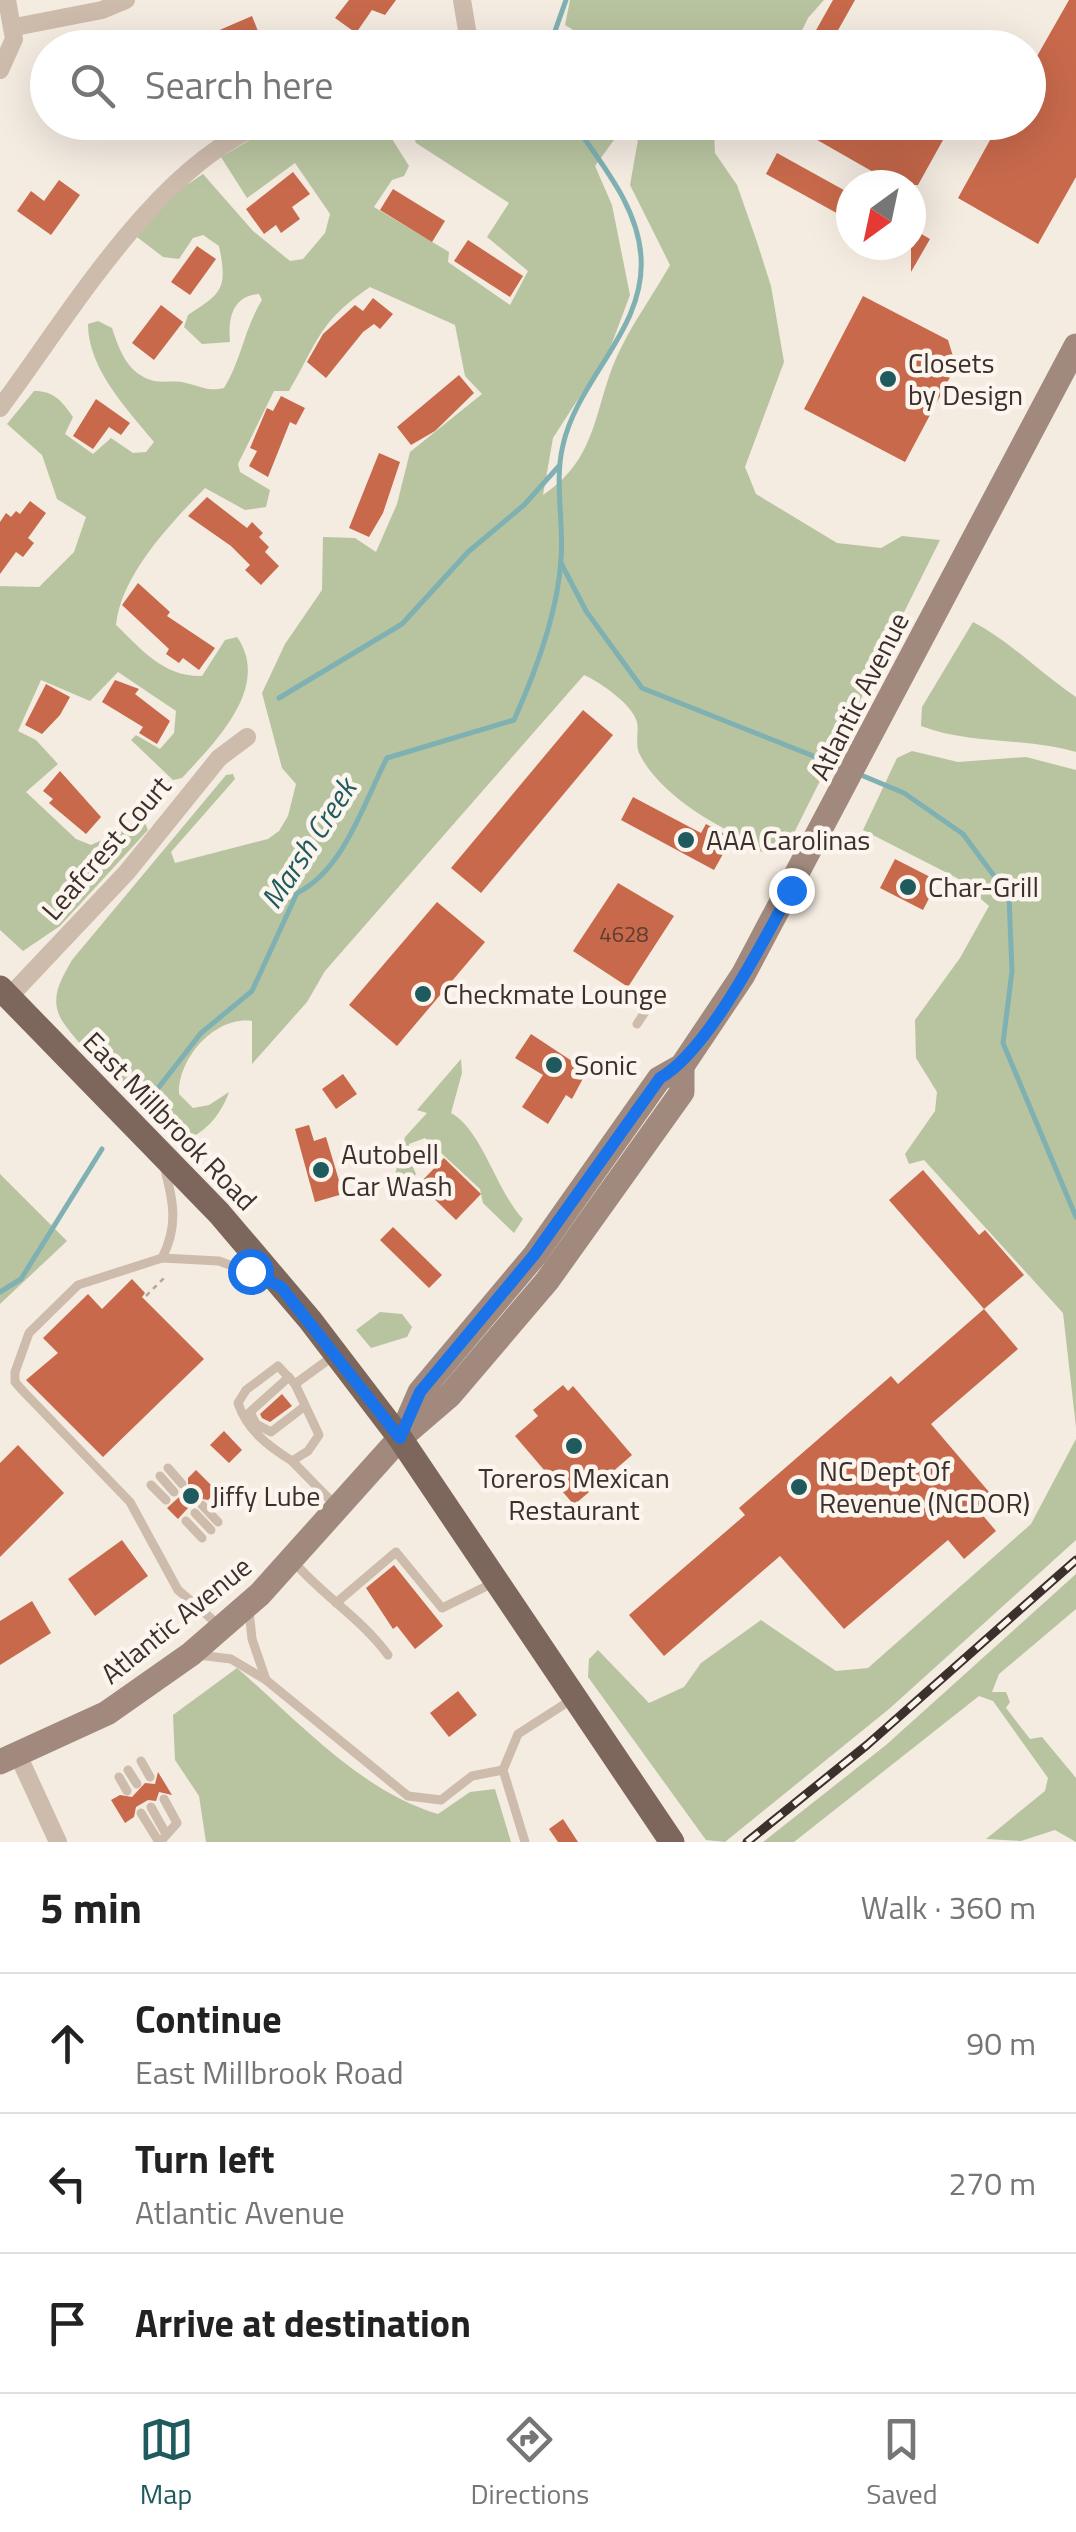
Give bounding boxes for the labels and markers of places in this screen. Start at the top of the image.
place label: Closets by Design [908,341,1023,416]
marker: Closets by Design [877,368,899,390]
place label: AAA Carolinas [706,818,870,861]
marker: AAA Carolinas [675,829,697,851]
place label: Char-Grill [928,865,1039,908]
marker: Char-Grill [897,876,919,898]
place label: Checkmate Lounge [443,972,667,1015]
marker: Checkmate Lounge [412,983,434,1005]
place label: Sonic [574,1043,637,1086]
marker: Sonic [543,1054,565,1076]
place label: Autobell Car Wash [341,1132,453,1207]
marker: Autobell Car Wash [310,1159,332,1181]
marker: Toreros Mexican Restaurant [563,1435,585,1457]
place label: NC Dept Of Revenue (NCDOR) [819,1449,1030,1524]
place label: Toreros Mexican Restaurant [478,1456,670,1531]
place label: Jiffy Lube [211,1474,320,1517]
marker: NC Dept Of Revenue (NCDOR) [788,1476,810,1498]
marker: Jiffy Lube [180,1485,202,1507]

